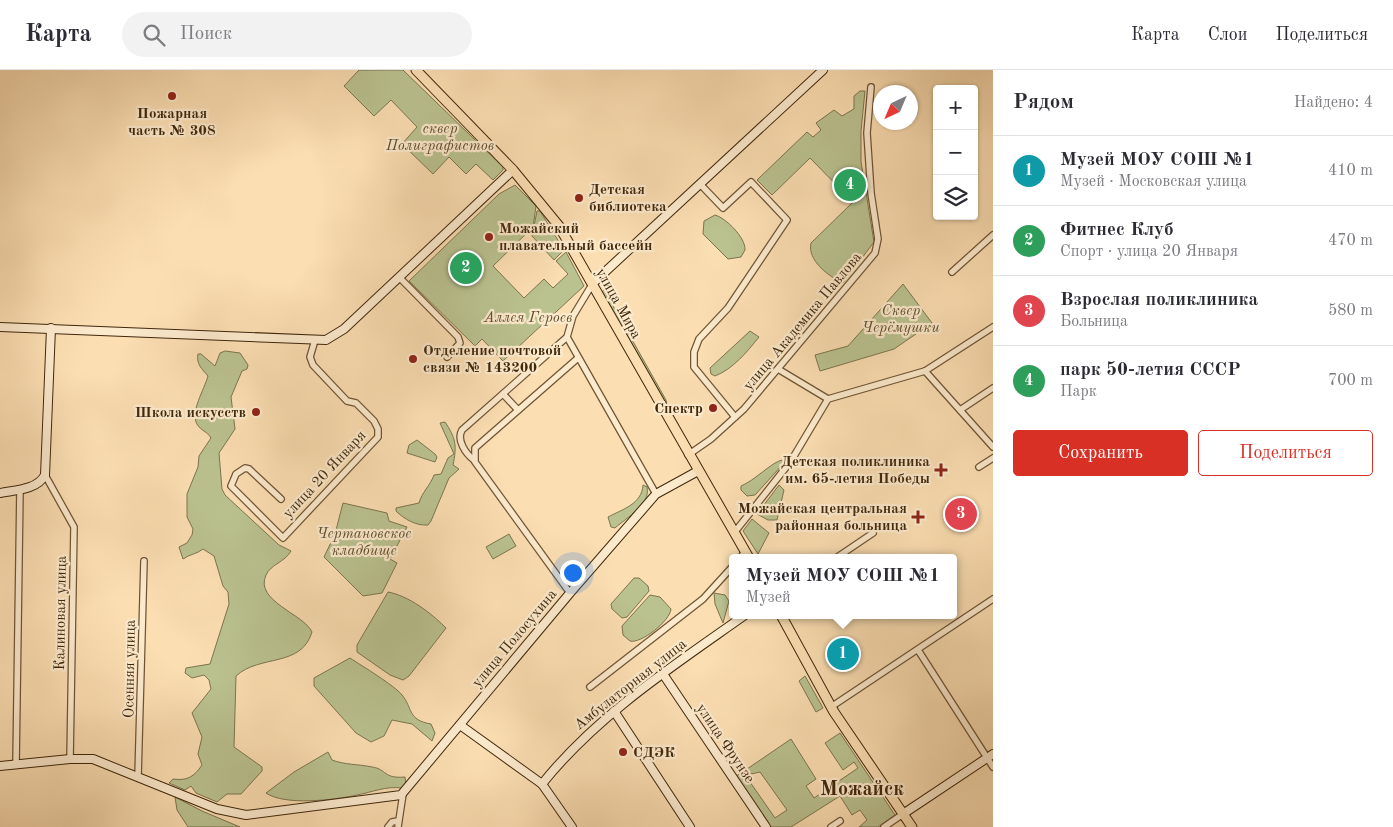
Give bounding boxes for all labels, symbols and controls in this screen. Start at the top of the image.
search box [122,12,472,57]
icon: search [140,21,168,49]
text: Карта [25,23,92,47]
text: Поиск [180,25,232,44]
text: Карта [1131,26,1180,44]
text: Слои [1208,26,1247,44]
text: Поделиться [1275,26,1368,44]
north arrow [873,85,918,130]
map controls [933,85,978,220]
button: + [933,85,978,130]
marker: Пожарная часть № 308 [166,90,178,102]
text: Рядом [1013,92,1074,113]
text: Найдено: 4 [1294,95,1373,111]
place label: Пожарная часть № 308 [128,107,216,139]
park label: сквер Полиграфистов [385,122,494,154]
button: − [933,130,978,175]
text: Музей МОУ СОШ №1 [1060,151,1254,170]
text: 1 [1024,163,1034,179]
text: 410 m [1328,163,1373,179]
pin: 4 [834,166,866,204]
text: Музей · Московская улица [1060,174,1247,190]
button: layers [933,175,978,220]
place label: Детская библиотека [589,183,667,215]
marker: Детская библиотека [573,192,585,204]
text: Фитнес Клуб [1060,221,1174,240]
place label: Можайский плавательный бассейн [499,222,652,254]
marker: Можайский плавательный бассейн [483,231,495,243]
text: 2 [1024,233,1034,249]
text: 470 m [1328,233,1373,249]
text: Спорт · улица 20 Января [1060,244,1238,260]
pin: 2 [450,249,482,287]
street label: улица Академика Павлова [741,250,866,394]
street label: улица Мира [592,266,644,342]
text: Взрослая поликлиника [1060,291,1258,310]
text: 3 [1024,303,1034,319]
text: 580 m [1328,303,1373,319]
park label: Сквер Черёмушки [862,304,940,336]
park label: Аллея Героев [483,311,572,326]
text: Больница [1060,314,1128,330]
place label: Отделение почтовой связи № 143200 [423,344,561,376]
marker: Отделение почтовой связи № 143200 [407,353,419,365]
text: парк 50-летия СССР [1060,361,1241,380]
text: 4 [1024,373,1034,389]
text: 700 m [1328,373,1373,389]
text: Парк [1060,384,1097,400]
place label: Спектр [654,402,703,417]
marker: Спектр [707,402,719,414]
place label: Школа искусств [135,406,246,421]
marker: Школа искусств [250,406,262,418]
street label: улица 20 Января [281,428,370,522]
button: Сохранить [1013,430,1188,476]
button: Поделиться [1198,430,1373,476]
place label: Детская поликлиника им. 65-летия Победы [781,455,930,487]
marker: Детская поликлиника им. 65-летия Победы [934,463,948,477]
pin: 3 [945,495,977,533]
place label: Можайская центральная районная больница [738,502,907,534]
marker: Можайская центральная районная больница [911,510,925,524]
park label: Чертановское кладбище [317,527,411,559]
popup [729,554,957,619]
street label: Калиновая улица [53,555,70,670]
your location [560,560,586,586]
text: Музей МОУ СОШ №1 [746,567,940,586]
street label: улица Полосухина [470,587,561,691]
text: Музей [746,590,791,606]
street label: Осенняя улица [122,619,139,718]
pin: 1 [827,635,859,673]
street label: Амбулаторная улица [572,636,690,734]
street label: улица Фрунзе [693,701,757,786]
marker: СДЭК [617,746,629,758]
place label: СДЭК [633,746,675,761]
district label: Можайск [820,780,904,800]

